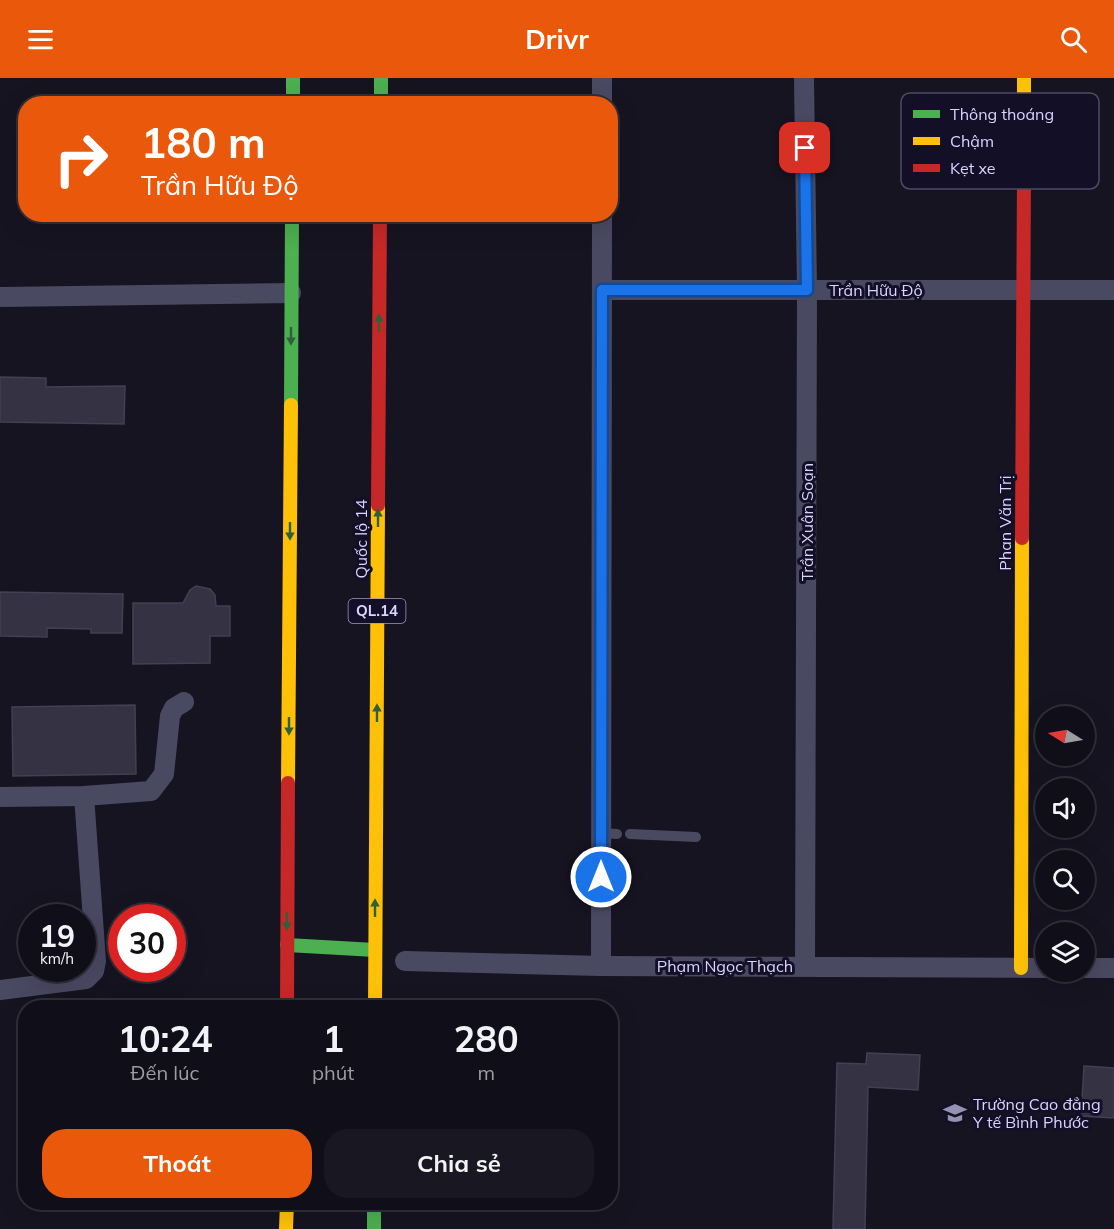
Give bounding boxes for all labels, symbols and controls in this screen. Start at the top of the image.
text: Drivr [525,22,589,56]
icon: menu [24,23,57,56]
icon: search [1057,23,1090,56]
legend [901,93,1099,189]
text: Thông thoáng [950,104,1054,124]
text: 180 m [141,116,266,169]
icon: right [42,120,120,198]
pin [779,122,830,173]
icon: arrive [788,131,821,164]
text: Chậm [950,131,994,151]
text: Kẹt xe [950,158,996,178]
text: Trần Hữu Độ [141,168,299,202]
street label: Trần Hữu Độ [829,280,923,300]
one-way arrow [374,313,384,332]
one-way arrow [286,326,296,345]
street label: Trần Xuân Soạn [797,463,817,581]
street label: Phan Văn Trị [995,475,1015,571]
street label: Quốc lộ 14 [351,499,371,579]
one-way arrow [373,508,383,527]
one-way arrow [285,521,295,540]
road number: QL.14 [348,599,406,623]
one-way arrow [372,703,381,722]
north arrow [1035,706,1095,766]
map controls [1035,706,1095,982]
one-way arrow [284,716,294,735]
button: sound [1035,778,1095,838]
position arrow [569,845,633,909]
button: search [1035,850,1095,910]
one-way arrow [370,898,380,917]
speed limit sign: 30 [108,904,186,982]
one-way arrow [282,911,292,930]
text: 19 [39,917,75,955]
button: layers [1035,922,1095,982]
text: km/h [40,949,74,968]
street label: Phạm Ngọc Thạch [657,956,793,976]
text: 10:24 [117,1016,213,1061]
text: 1 [322,1016,344,1061]
text: 280 [454,1016,519,1061]
text: Đến lúc [131,1060,200,1085]
text: phút [312,1060,354,1085]
text: m [477,1060,495,1085]
place label: Trường Cao đẳng Y tế Bình Phước [972,1094,1101,1132]
school or university icon: Trường Cao đẳng Y tế Bình Phước [942,1100,968,1126]
button: Thoát [42,1129,312,1198]
button: Chia sẻ [324,1129,594,1198]

